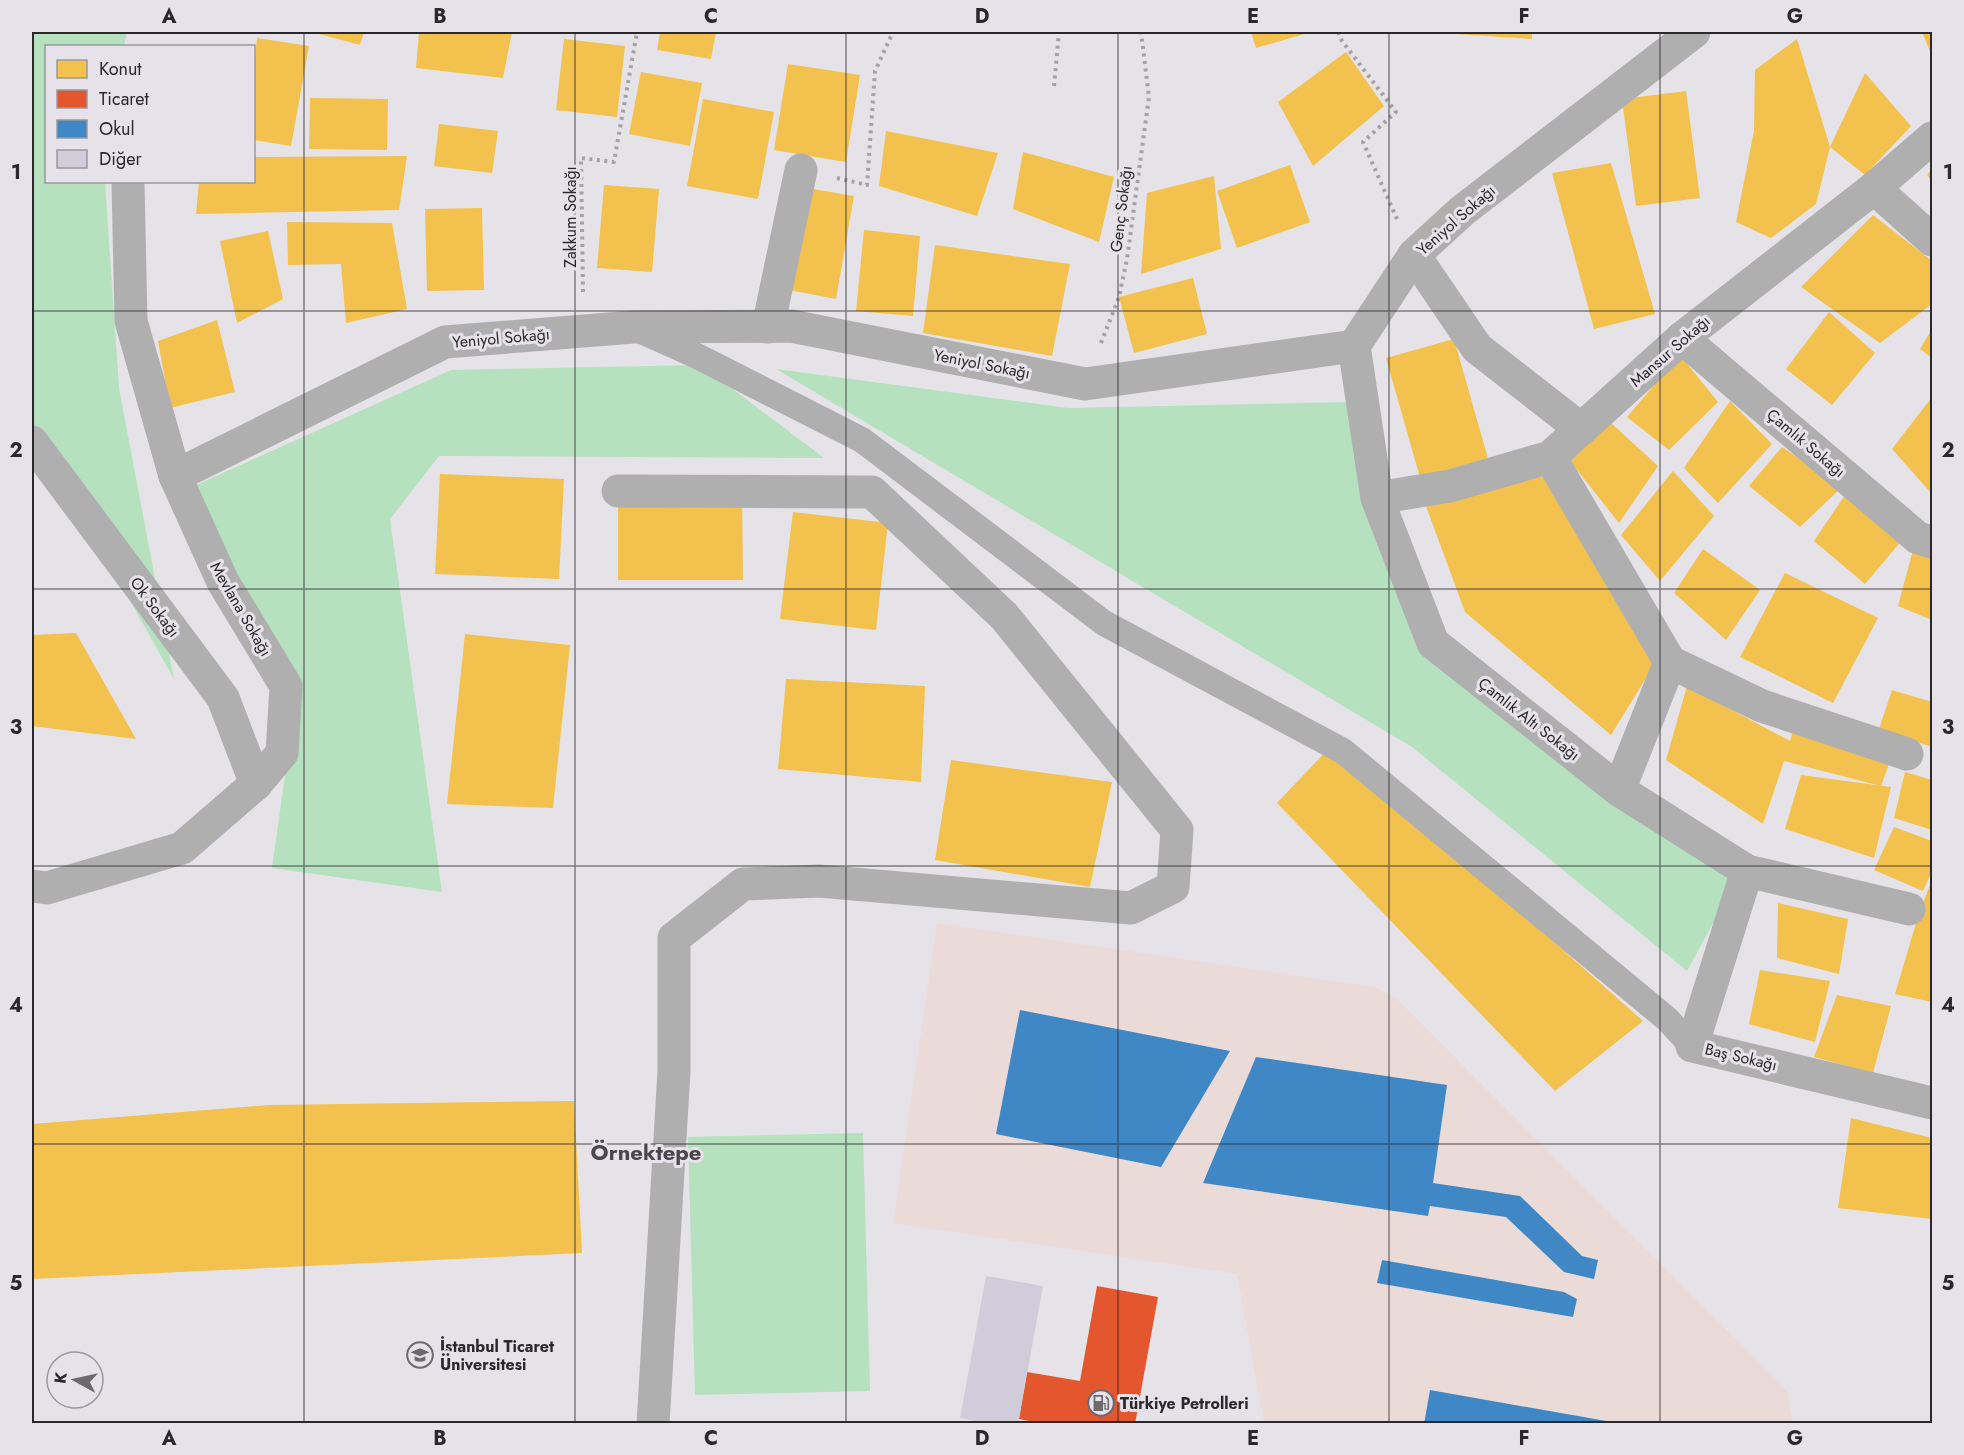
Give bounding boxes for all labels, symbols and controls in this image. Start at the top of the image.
text: A [161,2,177,31]
text: B [433,2,447,31]
text: C [704,2,718,31]
text: D [975,2,989,31]
text: E [1247,2,1259,31]
text: F [1518,2,1530,31]
text: G [1787,2,1803,31]
legend [45,45,255,183]
text: Konut [99,56,142,82]
text: Ticaret [99,86,149,112]
text: Okul [99,116,135,142]
text: Diğer [99,146,142,172]
text: 1 [11,158,21,187]
text: 1 [1943,158,1953,187]
street label: Genç Sokağı [1104,164,1138,254]
street label: Zakkum Sokağı [559,166,582,268]
street label: Yeniyol Sokağı [1412,179,1500,261]
street label: Mansur Sokağı [1625,310,1715,392]
street label: Yeniyol Sokağı [451,322,551,354]
street label: Yeniyol Sokağı [932,343,1032,385]
street label: Çamlık Sokağı [1762,403,1850,483]
text: 2 [9,436,23,465]
text: 2 [1941,436,1955,465]
street label: Mevlana Sokağı [205,557,277,661]
street label: Ok Sokağı [125,572,185,642]
street label: Çamlık Altı Sokağı [1473,672,1585,766]
text: 3 [10,713,22,742]
text: 3 [1942,713,1954,742]
text: 4 [9,991,23,1020]
text: 4 [1941,991,1955,1020]
street label: Baş Sokağı [1703,1038,1779,1076]
district label: Örnektepe [591,1136,701,1168]
text: 5 [10,1269,23,1298]
text: 5 [1942,1269,1955,1298]
place label: İstanbul Ticaret Üniversitesi [440,1335,555,1376]
school or university icon: İstanbul Ticaret Üniversitesi [405,1340,435,1370]
north arrow [45,1350,105,1410]
text: K [48,1370,73,1385]
fuel station icon: Türkiye Petrolleri [1086,1388,1116,1418]
place label: Türkiye Petrolleri [1120,1392,1249,1415]
text: A [161,1424,177,1453]
text: B [433,1424,447,1453]
text: C [704,1424,718,1453]
text: D [975,1424,989,1453]
text: E [1247,1424,1259,1453]
text: F [1518,1424,1530,1453]
text: G [1787,1424,1803,1453]

